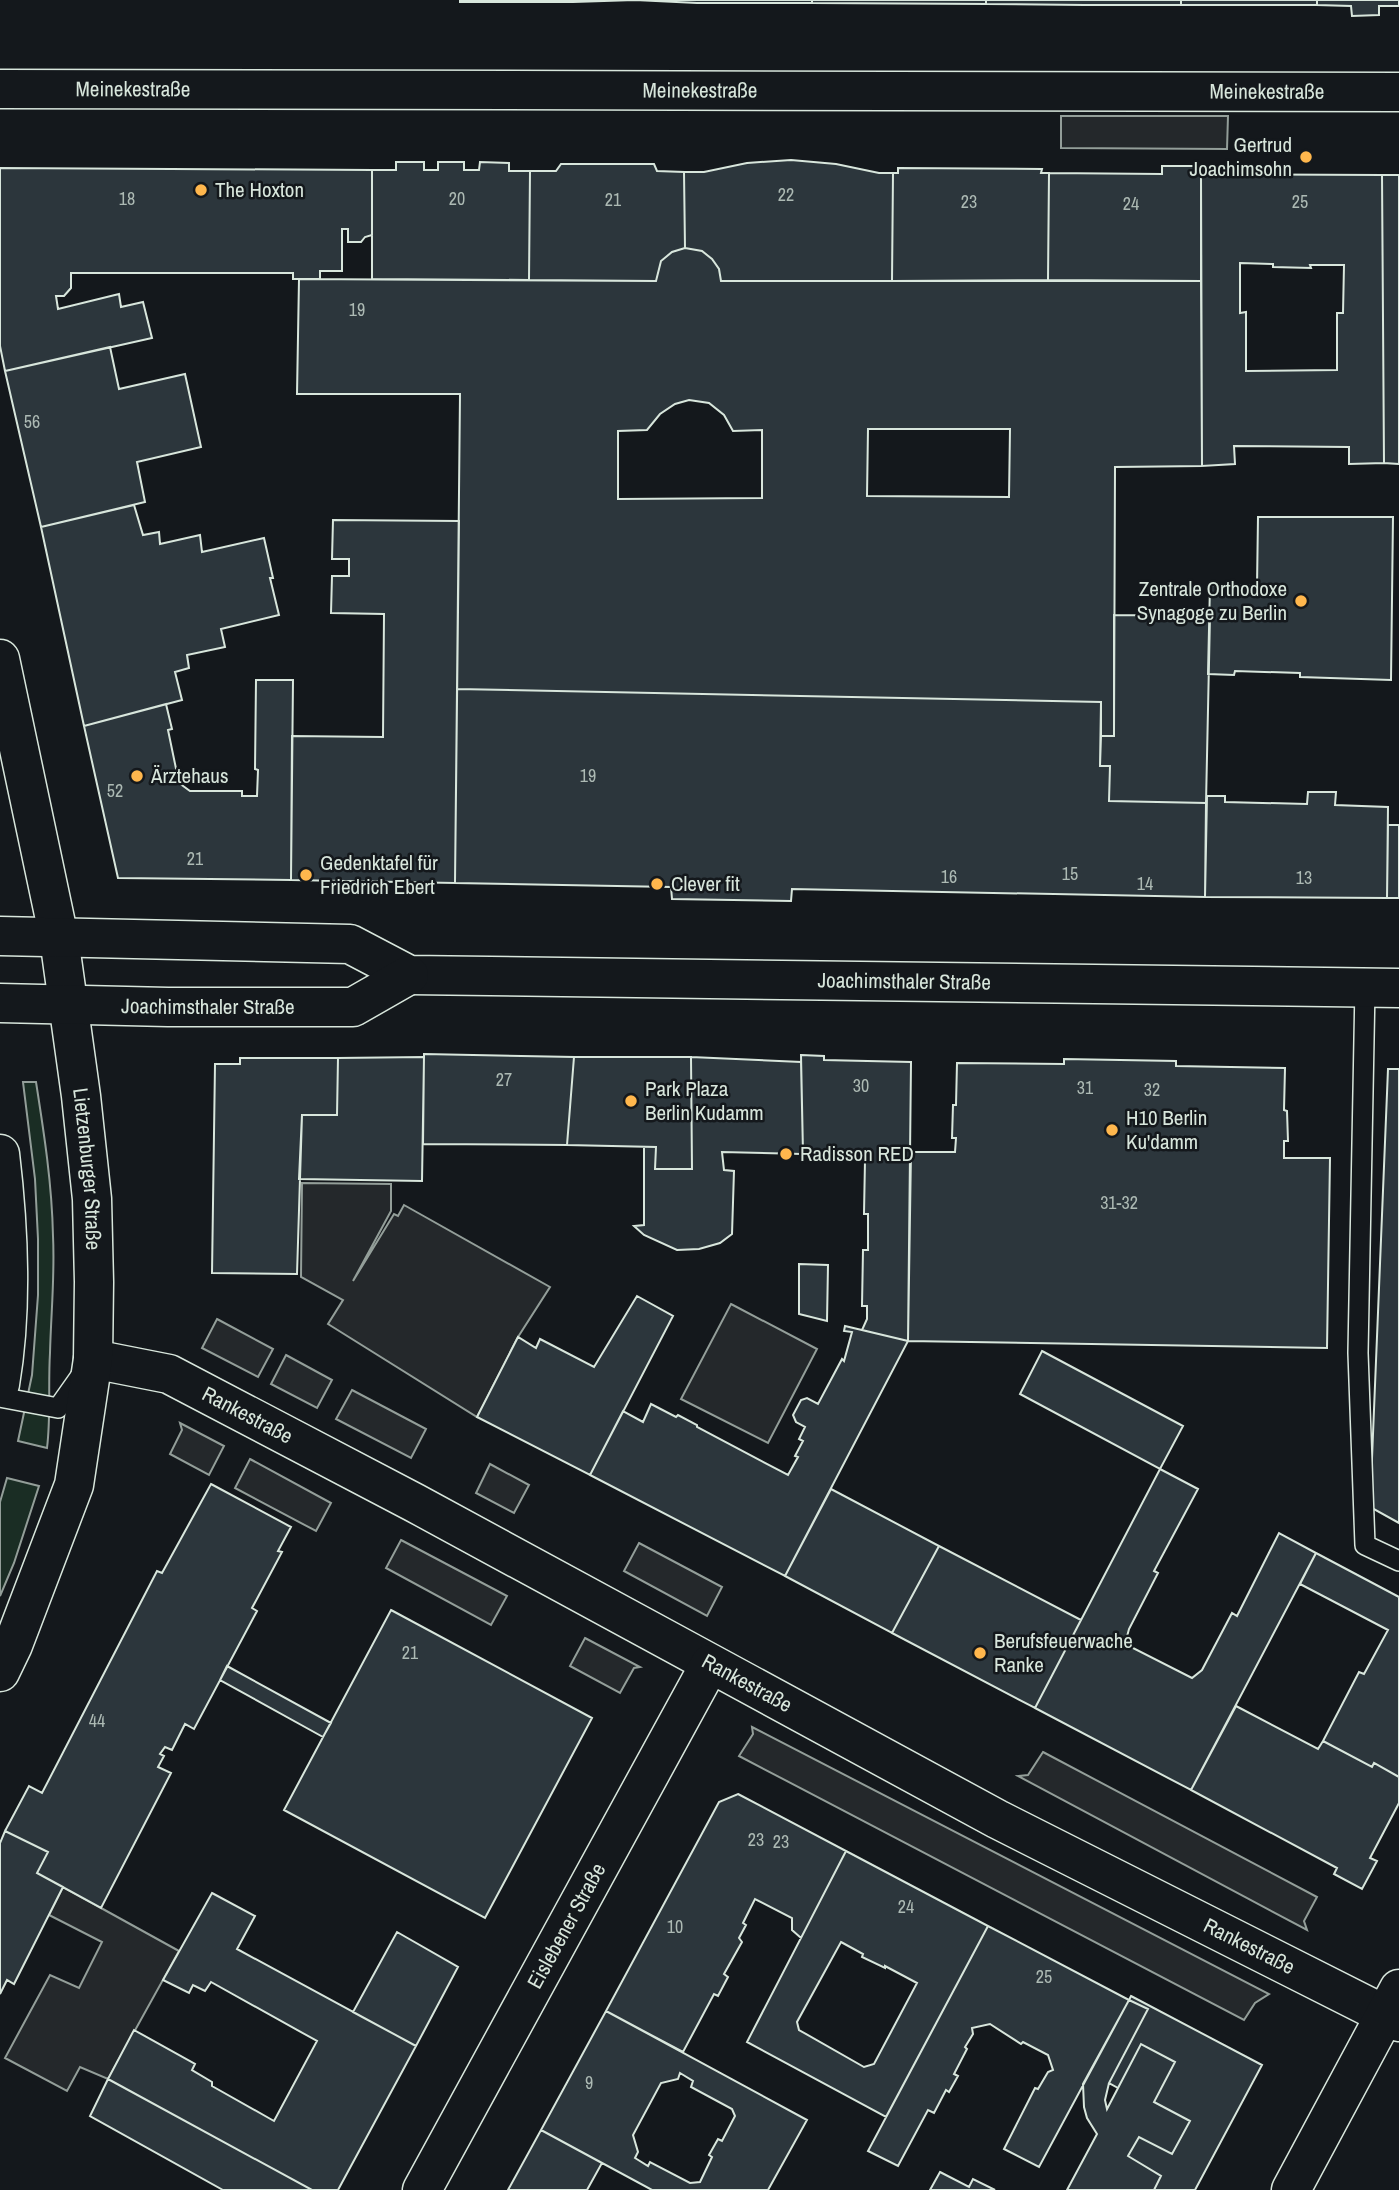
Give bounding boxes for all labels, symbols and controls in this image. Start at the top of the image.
street label: Meinekestraße [76,74,190,103]
street label: Meinekestraße [643,75,757,105]
street label: Meinekestraße [1210,77,1324,106]
place label: Gertrud Joachimsohn [1190,130,1292,183]
marker: Gertrud Joachimsohn [1298,149,1314,165]
place label: The Hoxton [215,175,304,204]
marker: The Hoxton [193,182,209,198]
house number: 22 [778,182,794,207]
house number: 18 [119,186,135,211]
house number: 20 [449,186,465,211]
house number: 21 [605,187,622,212]
house number: 23 [961,189,977,214]
house number: 25 [1292,189,1308,214]
house number: 24 [1123,191,1139,216]
house number: 19 [349,297,365,322]
house number: 56 [24,409,40,434]
place label: Zentrale Orthodoxe Synagoge zu Berlin [1137,574,1287,627]
marker: Zentrale Orthodoxe Synagoge zu Berlin [1293,593,1309,609]
place label: Ärztehaus [150,761,229,790]
house number: 19 [580,763,596,788]
marker: Ärztehaus [129,768,145,784]
house number: 52 [107,778,123,803]
house number: 21 [187,846,204,871]
place label: Gedenktafel für Friedrich Ebert [320,848,438,901]
house number: 15 [1062,861,1078,886]
house number: 16 [941,864,957,889]
house number: 13 [1296,865,1312,890]
marker: Gedenktafel für Friedrich Ebert [298,867,314,883]
place label: Clever fit [671,869,740,898]
house number: 14 [1137,871,1153,896]
marker: Clever fit [649,876,665,892]
street label: Joachimsthaler Straße [817,965,991,997]
street label: Joachimsthaler Straße [121,991,295,1021]
house number: 27 [496,1067,512,1092]
house number: 30 [853,1073,869,1098]
place label: Park Plaza Berlin Kudamm [645,1074,764,1127]
house number: 31 [1077,1075,1094,1100]
house number: 32 [1144,1077,1160,1102]
street label: Lietzenburger Straße [66,1086,108,1250]
marker: Park Plaza Berlin Kudamm [623,1093,639,1109]
place label: H10 Berlin Ku'damm [1126,1103,1207,1156]
marker: H10 Berlin Ku'damm [1104,1122,1120,1138]
place label: Radisson RED [800,1139,914,1168]
marker: Radisson RED [778,1146,794,1162]
house number: 31-32 [1100,1190,1138,1215]
street label: Rankestraße [197,1379,298,1450]
place label: Berufsfeuerwache Ranke [994,1626,1133,1679]
house number: 21 [402,1640,419,1665]
marker: Berufsfeuerwache Ranke [972,1645,988,1661]
street label: Rankestraße [697,1647,797,1719]
house number: 44 [89,1708,105,1733]
house number: 23 [748,1827,764,1852]
house number: 23 [773,1829,789,1854]
street label: Eislebener Straße [520,1858,612,1994]
house number: 24 [898,1894,914,1919]
street label: Rankestraße [1199,1911,1300,1981]
house number: 10 [667,1914,683,1939]
house number: 25 [1036,1964,1052,1989]
house number: 9 [585,2070,593,2095]

